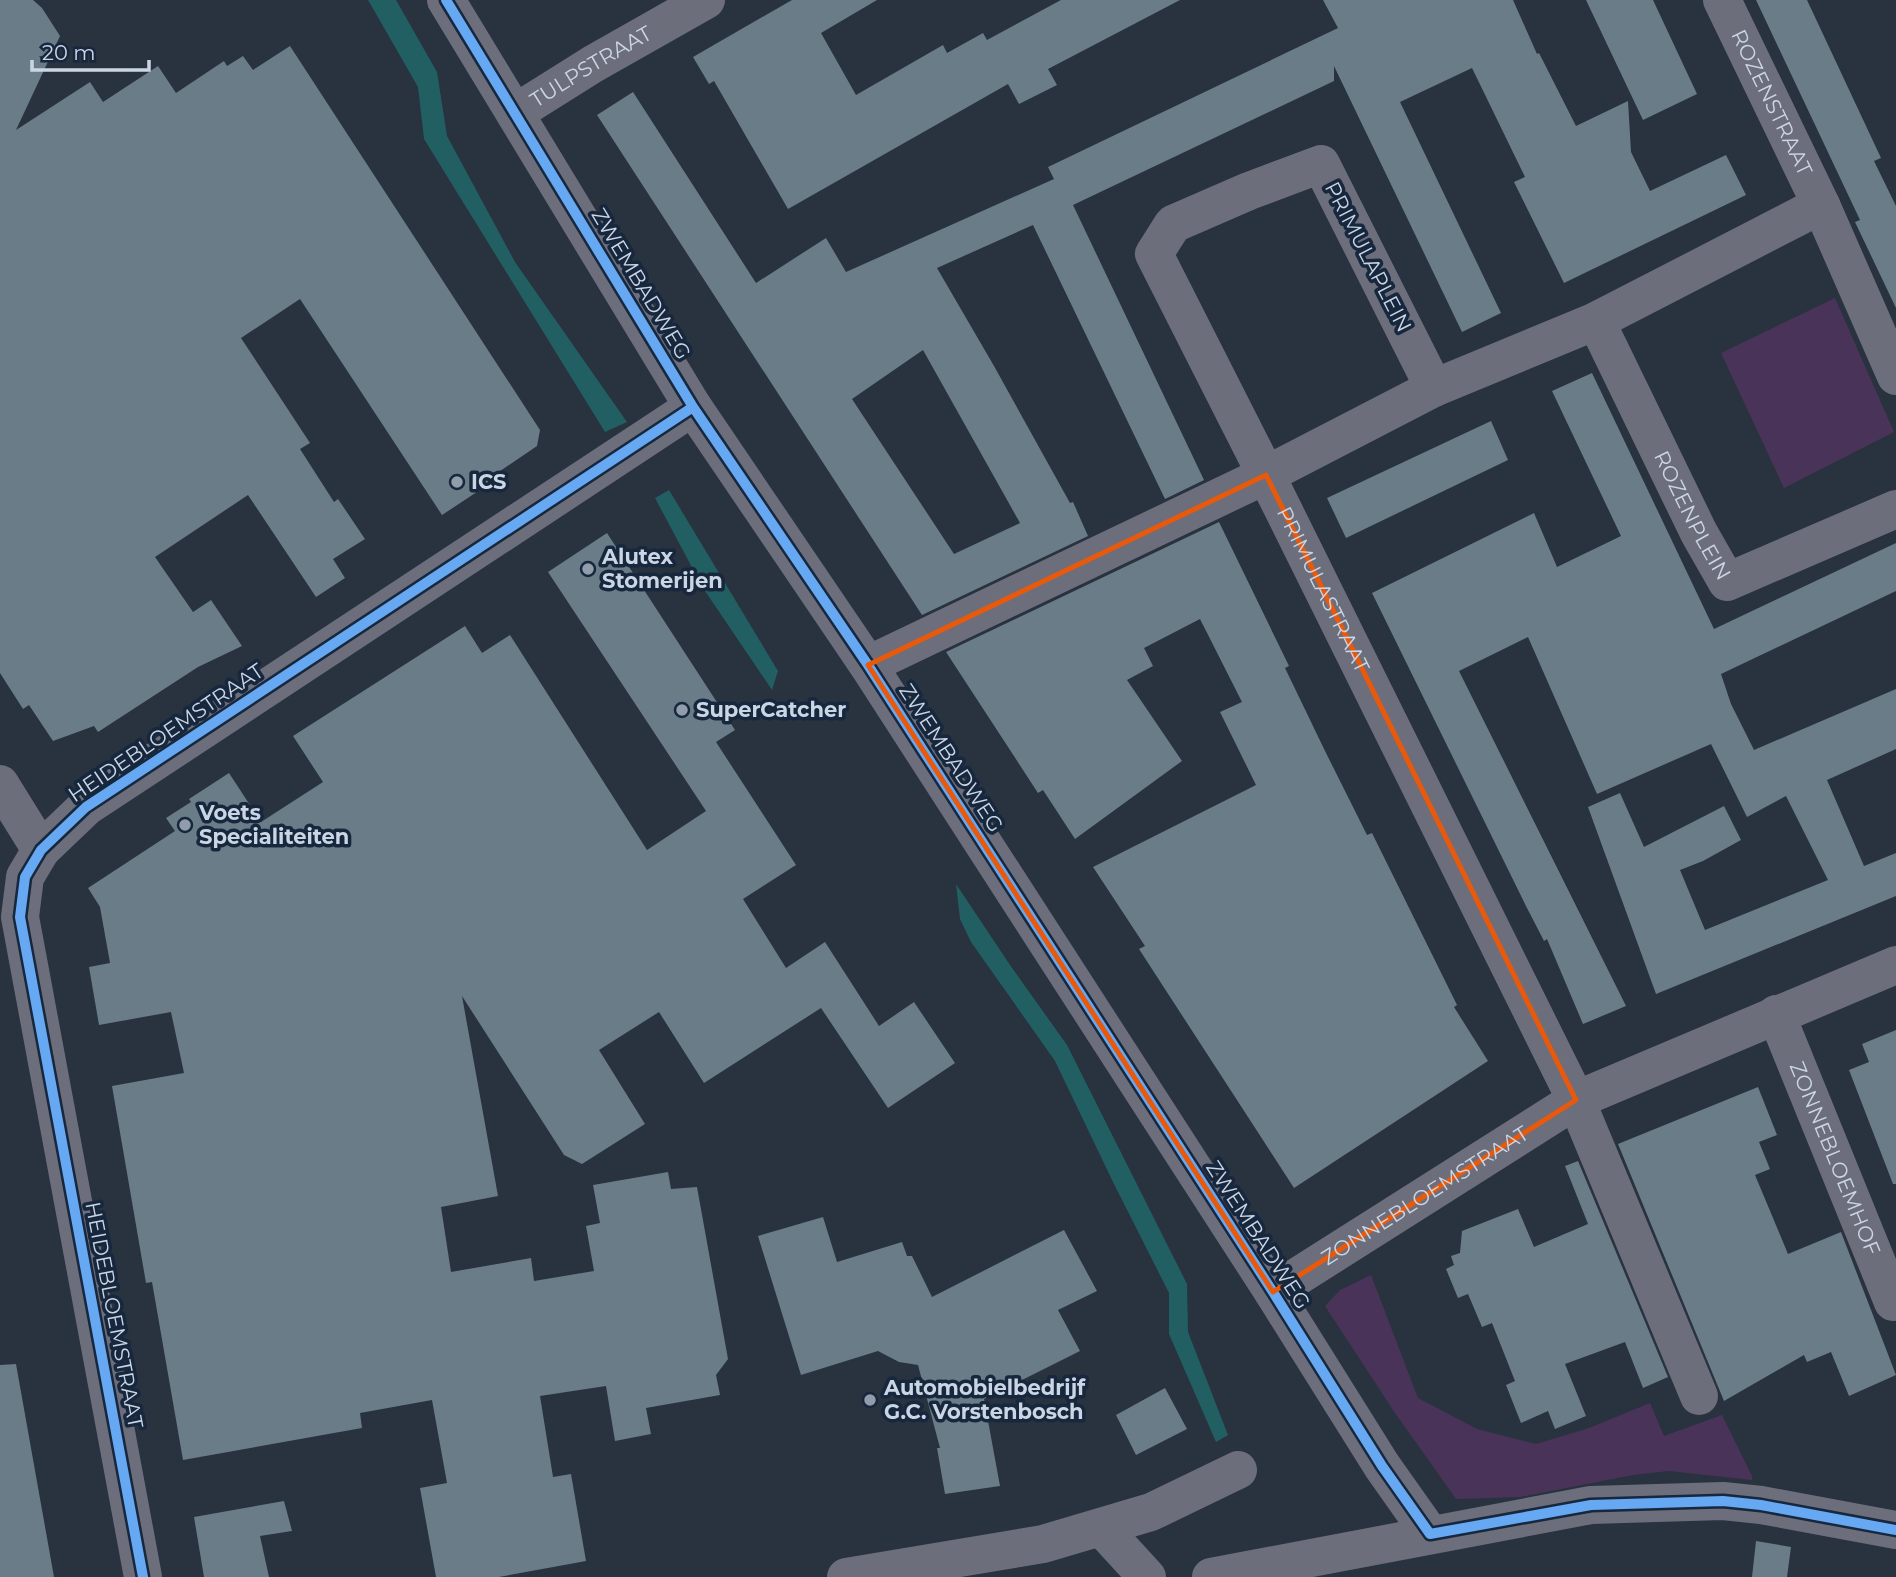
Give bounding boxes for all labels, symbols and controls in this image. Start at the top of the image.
street label: TULPSTRAAT [525,20,656,112]
street label: ROZENSTRAAT [1726,25,1818,179]
scale bar [32,28,149,72]
text: 20 m [42,40,96,65]
street label: PRIMULAPLEIN [1320,177,1417,336]
street label: ZWEMBADWEG [586,204,696,364]
street label: ROZENPLEIN [1649,447,1736,584]
place label: ICS [471,469,506,494]
marker: ICS [449,474,465,490]
street label: PRIMULASTRAAT [1272,502,1375,677]
place label: Alutex Stomerijen [601,544,723,593]
marker: Alutex Stomerijen [580,561,596,577]
street label: HEIDEBLOEMSTRAAT [63,658,268,807]
street label: ZWEMBADWEG [894,679,1009,837]
place label: SuperCatcher [696,697,846,722]
marker: SuperCatcher [674,702,690,718]
place label: Voets Specialiteiten [198,800,349,849]
marker: Voets Specialiteiten [177,817,193,833]
street label: ZONNEBLOEMHOF [1785,1058,1886,1259]
street label: ZONNEBLOEMSTRAAT [1316,1120,1533,1270]
street label: ZWEMBADWEG [1201,1156,1316,1314]
street label: HEIDEBLOEMSTRAAT [80,1200,149,1430]
place label: Automobielbedrijf G.C. Vorstenbosch [883,1375,1086,1424]
marker: Automobielbedrijf G.C. Vorstenbosch [862,1392,878,1408]

